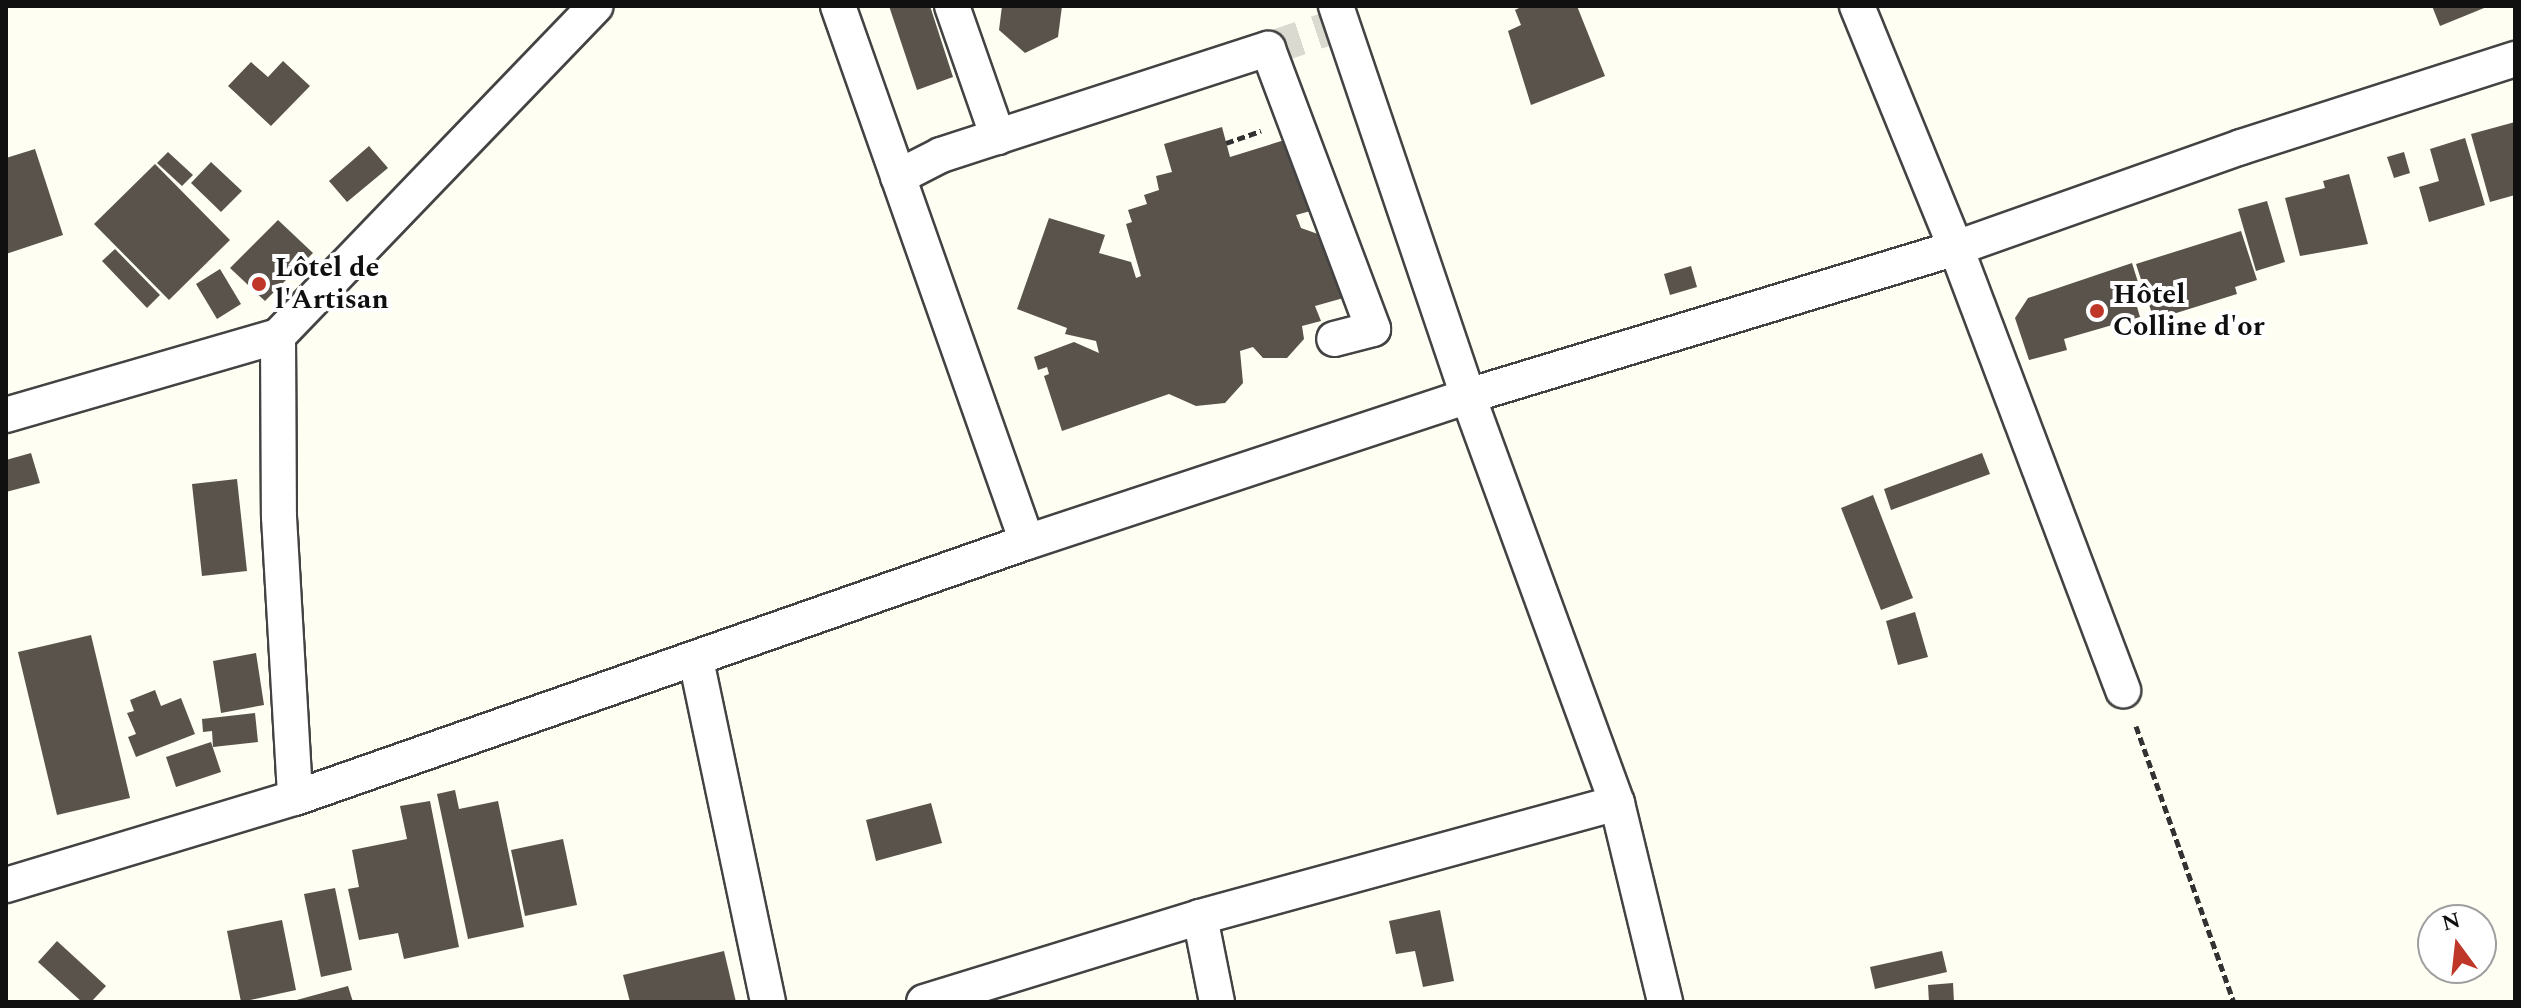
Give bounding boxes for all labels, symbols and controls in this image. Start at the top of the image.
place label: Lôtel de l'Artisan [275,251,389,317]
marker: Lôtel de l'Artisan [250,275,268,293]
place label: Hôtel Colline d'or [2113,278,2265,344]
marker: Hôtel Colline d'or [2088,302,2106,320]
north arrow [2417,904,2497,984]
text: N [2438,904,2464,941]

